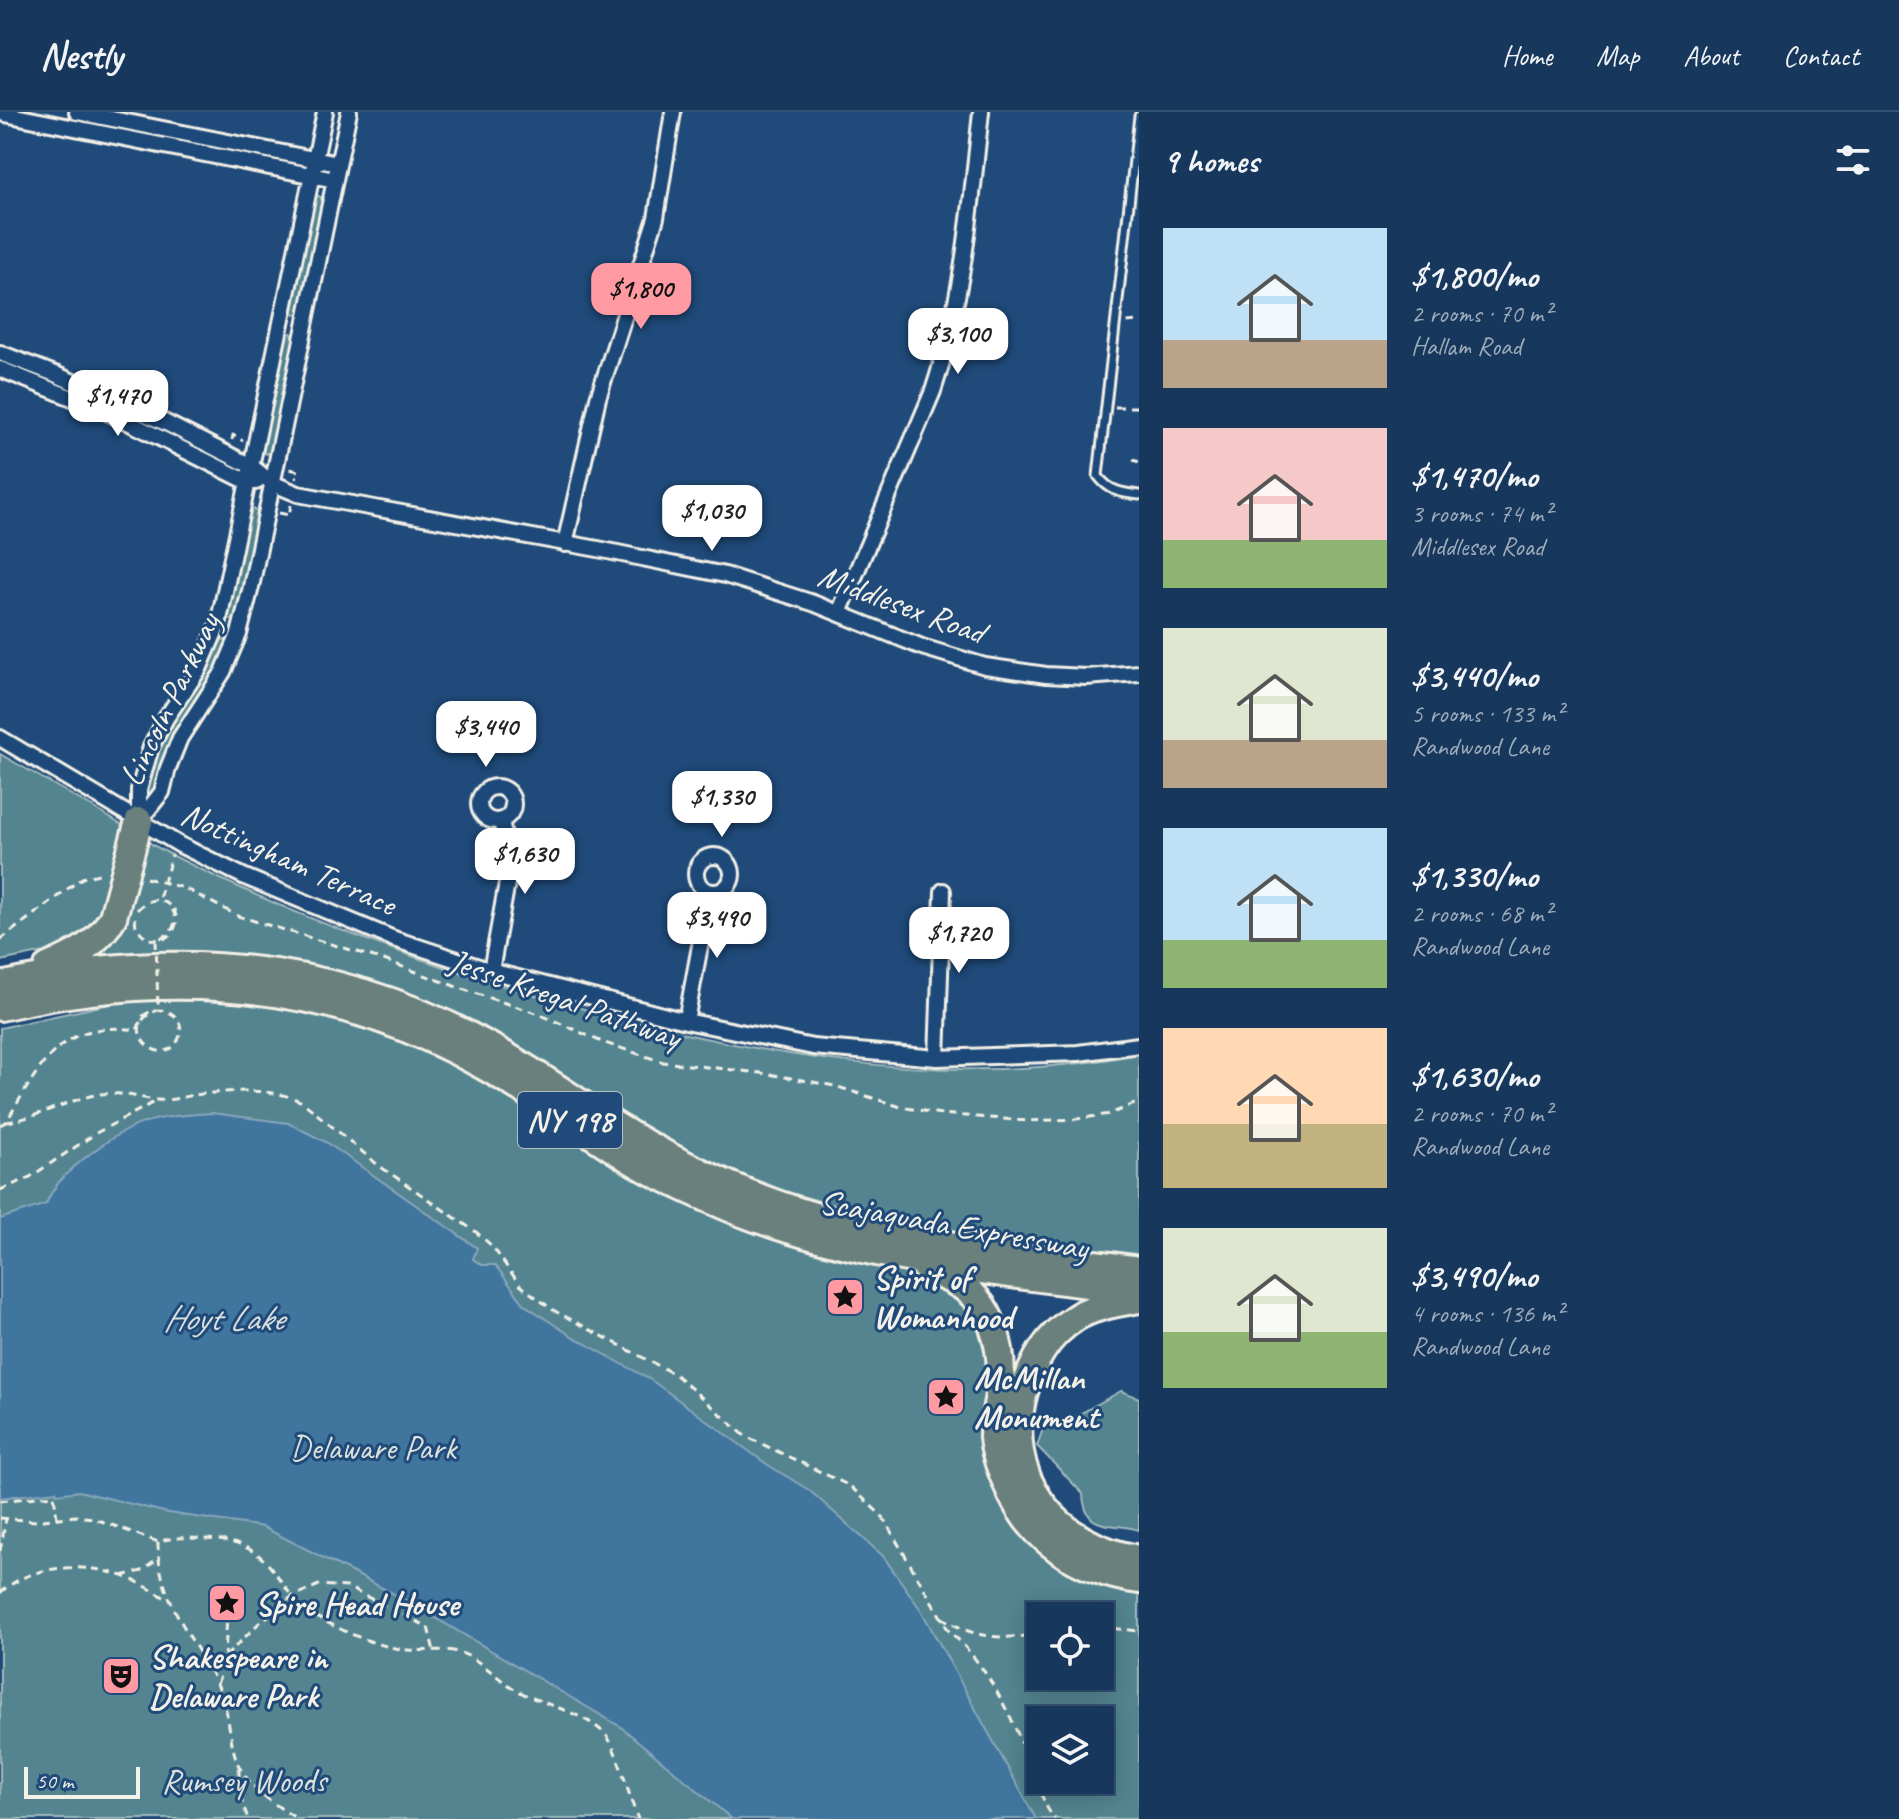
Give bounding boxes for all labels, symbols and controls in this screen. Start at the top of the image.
text: Nestly [40,32,122,79]
text: Home [1502,38,1552,73]
text: Map [1596,38,1639,73]
text: About [1683,38,1739,73]
text: Contact [1783,38,1859,73]
icon: filters [1831,138,1875,182]
text: 9 homes [1163,139,1259,182]
text: $1,800/mo [1411,254,1538,297]
icon: home [1227,260,1323,356]
pin: $1,800 [576,263,706,331]
text: $1,800 [609,272,673,305]
text: 2 rooms · 70 m² [1411,297,1552,330]
pin: $3,100 [893,308,1023,376]
text: $3,100 [926,317,990,350]
text: Hallam Road [1411,330,1522,363]
pin: $1,470 [53,370,183,438]
text: $1,470 [86,379,150,412]
text: $1,470/mo [1411,454,1538,497]
icon: home [1227,460,1323,556]
pin: $1,030 [647,485,777,553]
text: $1,030 [680,494,744,527]
text: 3 rooms · 74 m² [1411,497,1552,530]
text: Middlesex Road [1411,530,1544,563]
street label: Middlesex Road [813,553,995,655]
street label: Lincoln Parkway [109,604,231,793]
text: $3,440/mo [1411,654,1538,697]
icon: home [1227,660,1323,756]
text: 5 rooms · 133 m² [1411,697,1563,730]
pin: $3,440 [421,701,551,769]
text: $3,440 [454,710,518,743]
text: Randwood Lane [1411,730,1549,763]
pin: $1,330 [657,771,787,839]
text: $1,330 [690,780,754,813]
street label: Nottingham Terrace [175,792,405,926]
pin: $1,630 [460,828,590,896]
text: $1,630 [493,837,557,870]
text: $1,330/mo [1411,854,1538,897]
icon: home [1227,860,1323,956]
pin: $3,490 [652,892,782,960]
text: 2 rooms · 68 m² [1411,897,1552,930]
text: $3,490 [685,901,749,934]
pin: $1,720 [894,907,1024,975]
text: $1,720 [927,916,991,949]
text: Randwood Lane [1411,930,1549,963]
street label: Jesse Kregal Pathway [442,938,689,1059]
text: $1,630/mo [1411,1054,1539,1097]
icon: home [1227,1060,1323,1156]
road number: NY 198 [518,1092,622,1148]
text: 2 rooms · 70 m² [1411,1097,1552,1130]
text: Randwood Lane [1411,1130,1549,1163]
street label: Scajaquada Expressway [816,1180,1094,1270]
text: $3,490/mo [1411,1254,1537,1297]
place label: Spirit of Womanhood [873,1256,1018,1338]
icon: home [1227,1260,1323,1356]
place icon: Spirit of Womanhood [824,1276,866,1318]
water label: Hoyt Lake [163,1295,288,1341]
text: 4 rooms · 136 m² [1411,1297,1563,1330]
text: Randwood Lane [1411,1330,1549,1363]
place label: McMillan Monument [974,1356,1102,1438]
place icon: McMillan Monument [925,1376,967,1418]
park label: Delaware Park [290,1426,459,1469]
place icon: Spire Head House [206,1582,248,1624]
place label: Spire Head House [255,1582,462,1625]
map controls [1026,1602,1114,1794]
button: locate [1026,1602,1114,1690]
place label: Shakespeare in Delaware Park [149,1635,330,1717]
theatre icon: Shakespeare in Delaware Park [100,1655,142,1697]
button: layers [1026,1706,1114,1794]
park label: Rumsey Woods [162,1759,329,1802]
scale bar [24,1763,140,1799]
text: 50 m [36,1767,73,1795]

